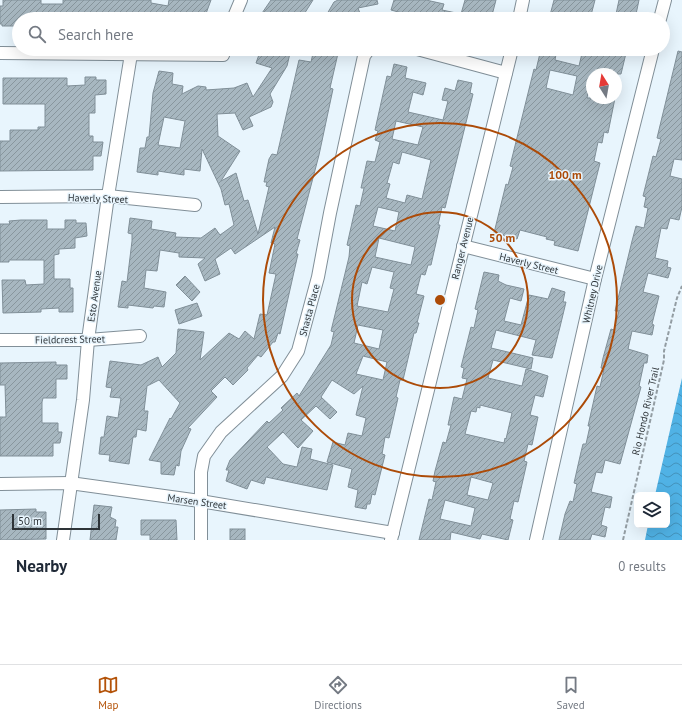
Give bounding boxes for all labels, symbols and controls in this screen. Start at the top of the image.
search box [12,12,670,56]
icon: search [26,23,48,45]
text: Search here [58,25,134,44]
north arrow [586,68,622,104]
text: 100 m [548,167,582,182]
street label: Haverly Street [68,191,129,206]
street label: Ranger Avenue [448,216,476,281]
text: 50 m [489,230,515,245]
street label: Haverly Street [498,250,560,277]
street label: Whitney Drive [579,264,606,325]
street label: Esto Avenue [84,270,105,323]
street label: Shasta Place [296,282,323,338]
centre of rings [433,293,447,307]
street label: Fieldcrest Street [35,332,106,347]
street label: Rio Hondo River Trail [629,366,662,457]
street label: Marsen Street [167,491,228,512]
map controls [634,492,670,528]
button: layers [634,492,670,528]
scale bar [12,512,100,531]
text: 50 m [18,514,42,528]
text: Nearby [16,555,67,577]
text: 0 results [618,558,666,575]
tab: Map [97,674,119,712]
tab: Directions [314,674,362,712]
tab: Saved [557,674,585,712]

